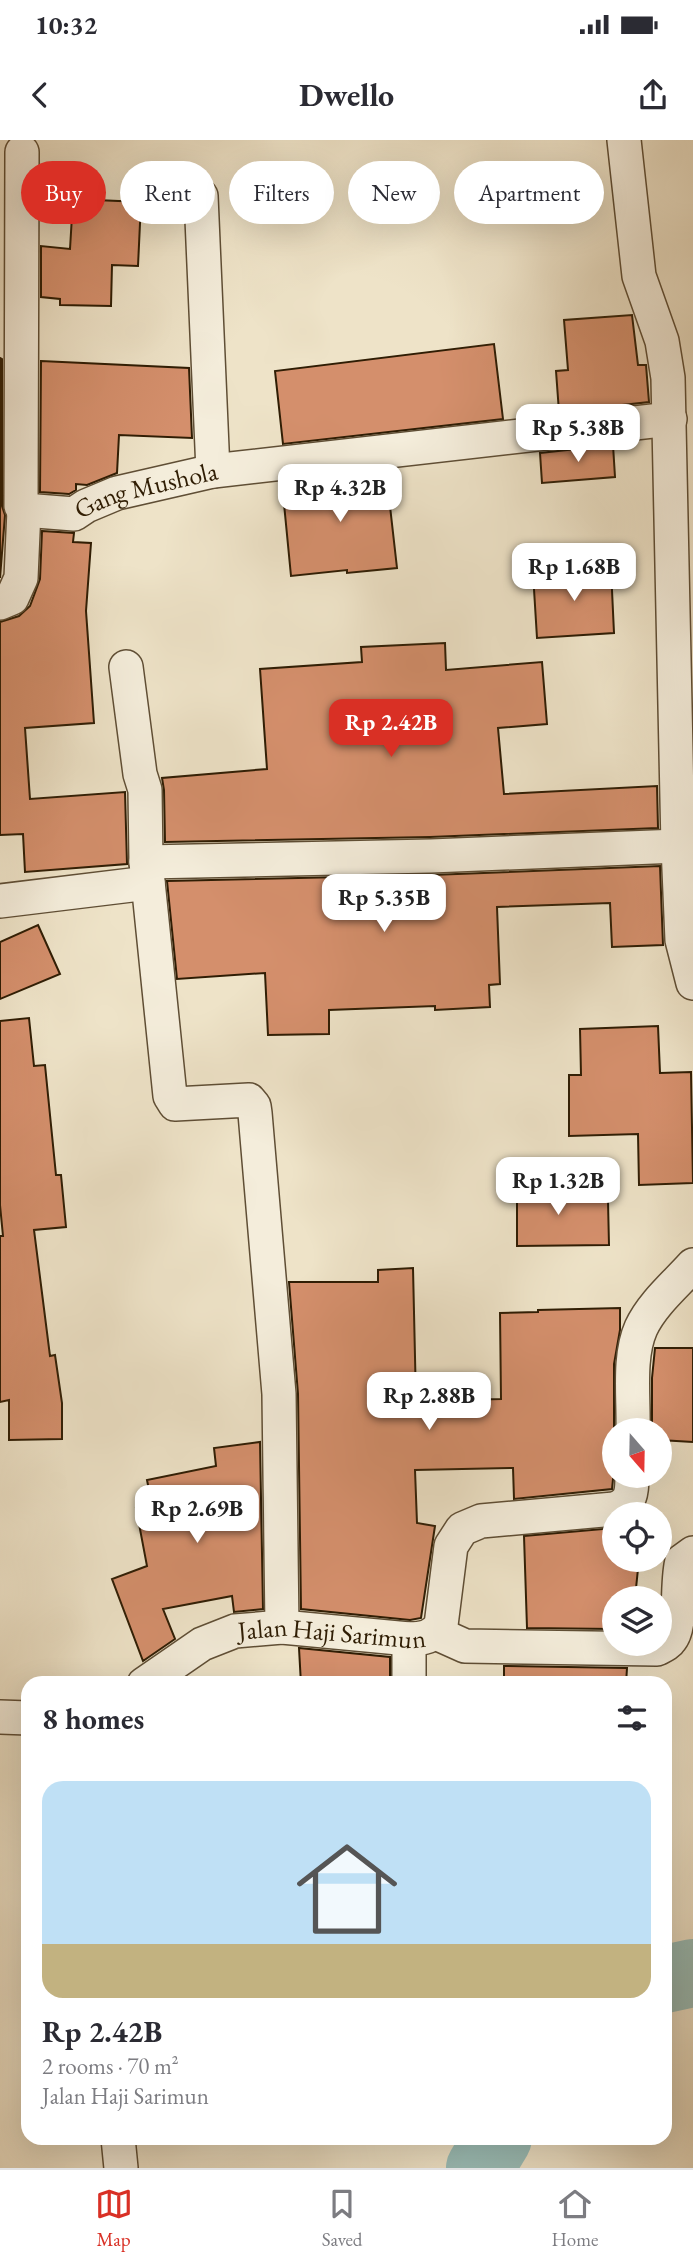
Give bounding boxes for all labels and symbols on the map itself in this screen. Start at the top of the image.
pin: Rp 5.38B [506,404,650,464]
street label: Gang Mushola [67,453,221,526]
pin: Rp 4.32B [268,464,412,524]
pin: Rp 1.68B [502,544,646,603]
pin: Rp 2.42B [319,700,463,759]
pin: Rp 5.35B [312,874,456,934]
pin: Rp 1.32B [486,1158,630,1217]
pin: Rp 2.88B [357,1372,501,1432]
north arrow [602,1418,672,1488]
pin: Rp 2.69B [125,1486,269,1545]
street label: Jalan Haji Sarimun [234,1610,428,1656]

